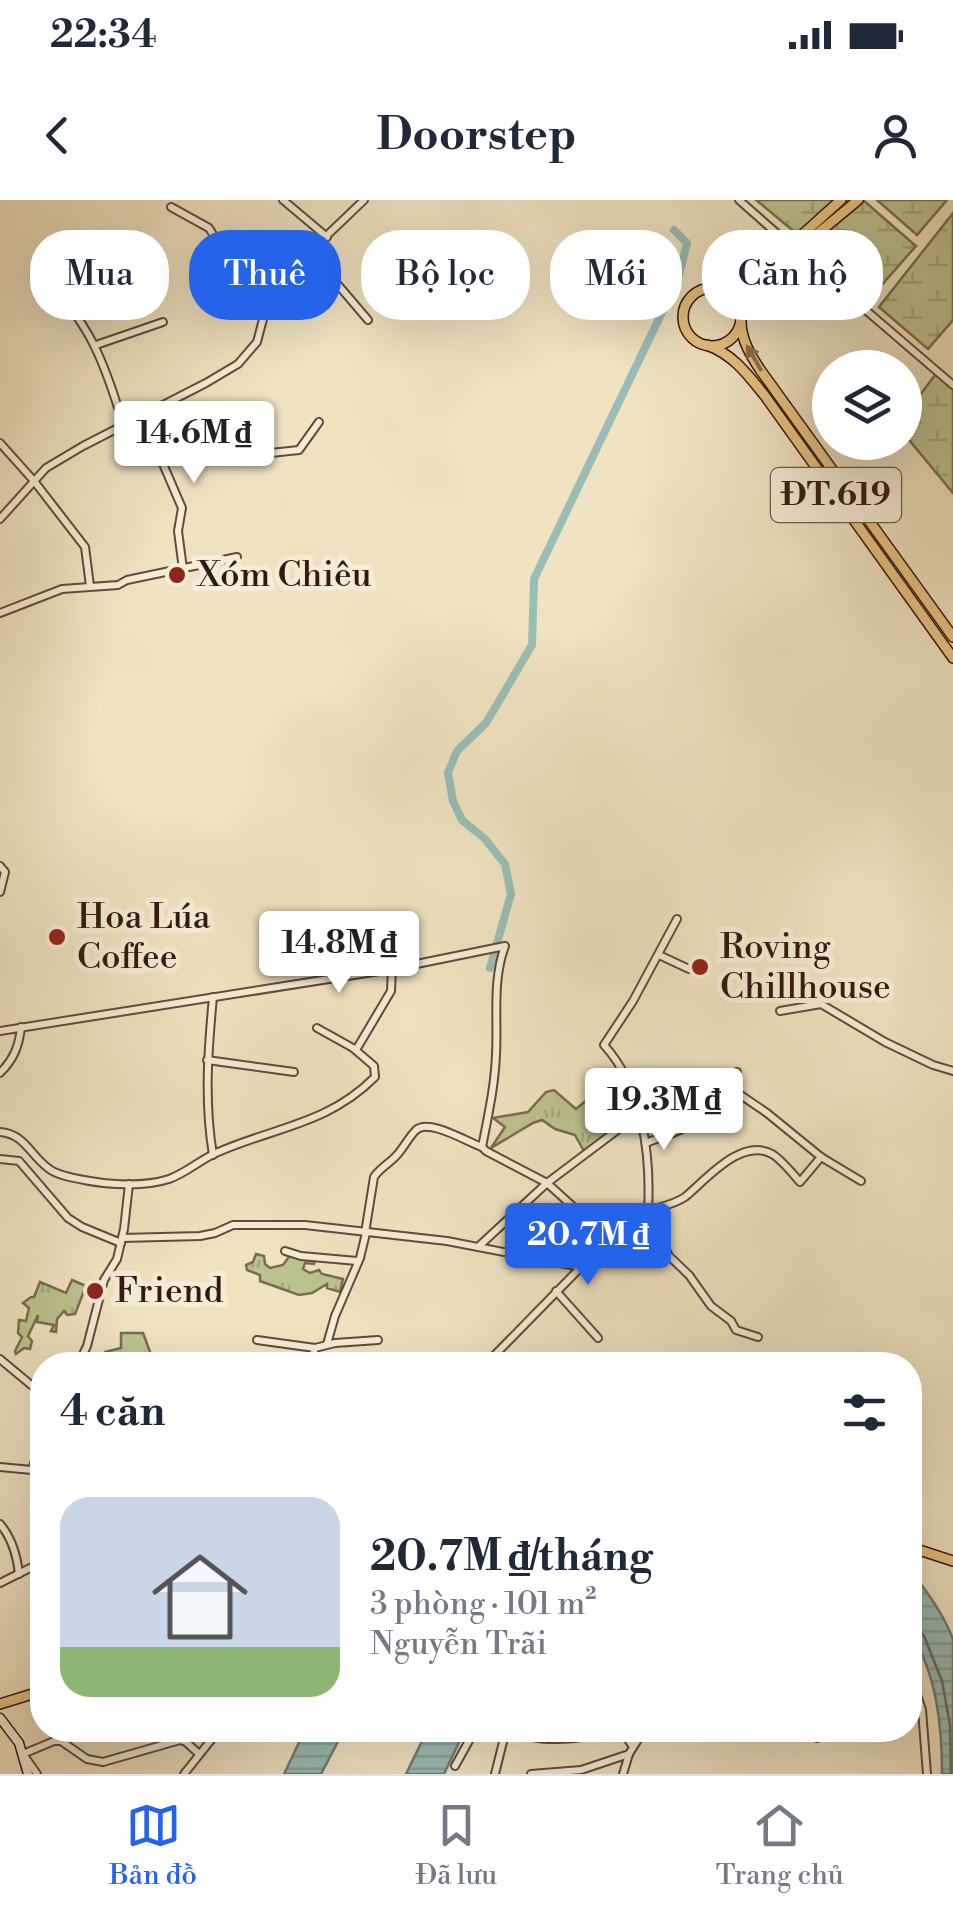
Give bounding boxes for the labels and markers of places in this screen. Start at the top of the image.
pin: 14.6M ₫ [102,401,286,486]
place label: Xóm Chiêu [196,554,372,597]
marker: Xóm Chiêu [166,564,188,586]
place label: Hoa Lúa Coffee [77,896,211,979]
pin: 14.8M ₫ [247,911,431,996]
marker: Hoa Lúa Coffee [46,926,68,948]
place label: Roving Chillhouse [720,926,891,1009]
marker: Roving Chillhouse [689,956,711,978]
pin: 19.3M ₫ [572,1068,756,1153]
pin: 20.7M ₫ [496,1203,680,1288]
place label: Friend [115,1270,224,1313]
marker: Friend [84,1280,106,1302]

